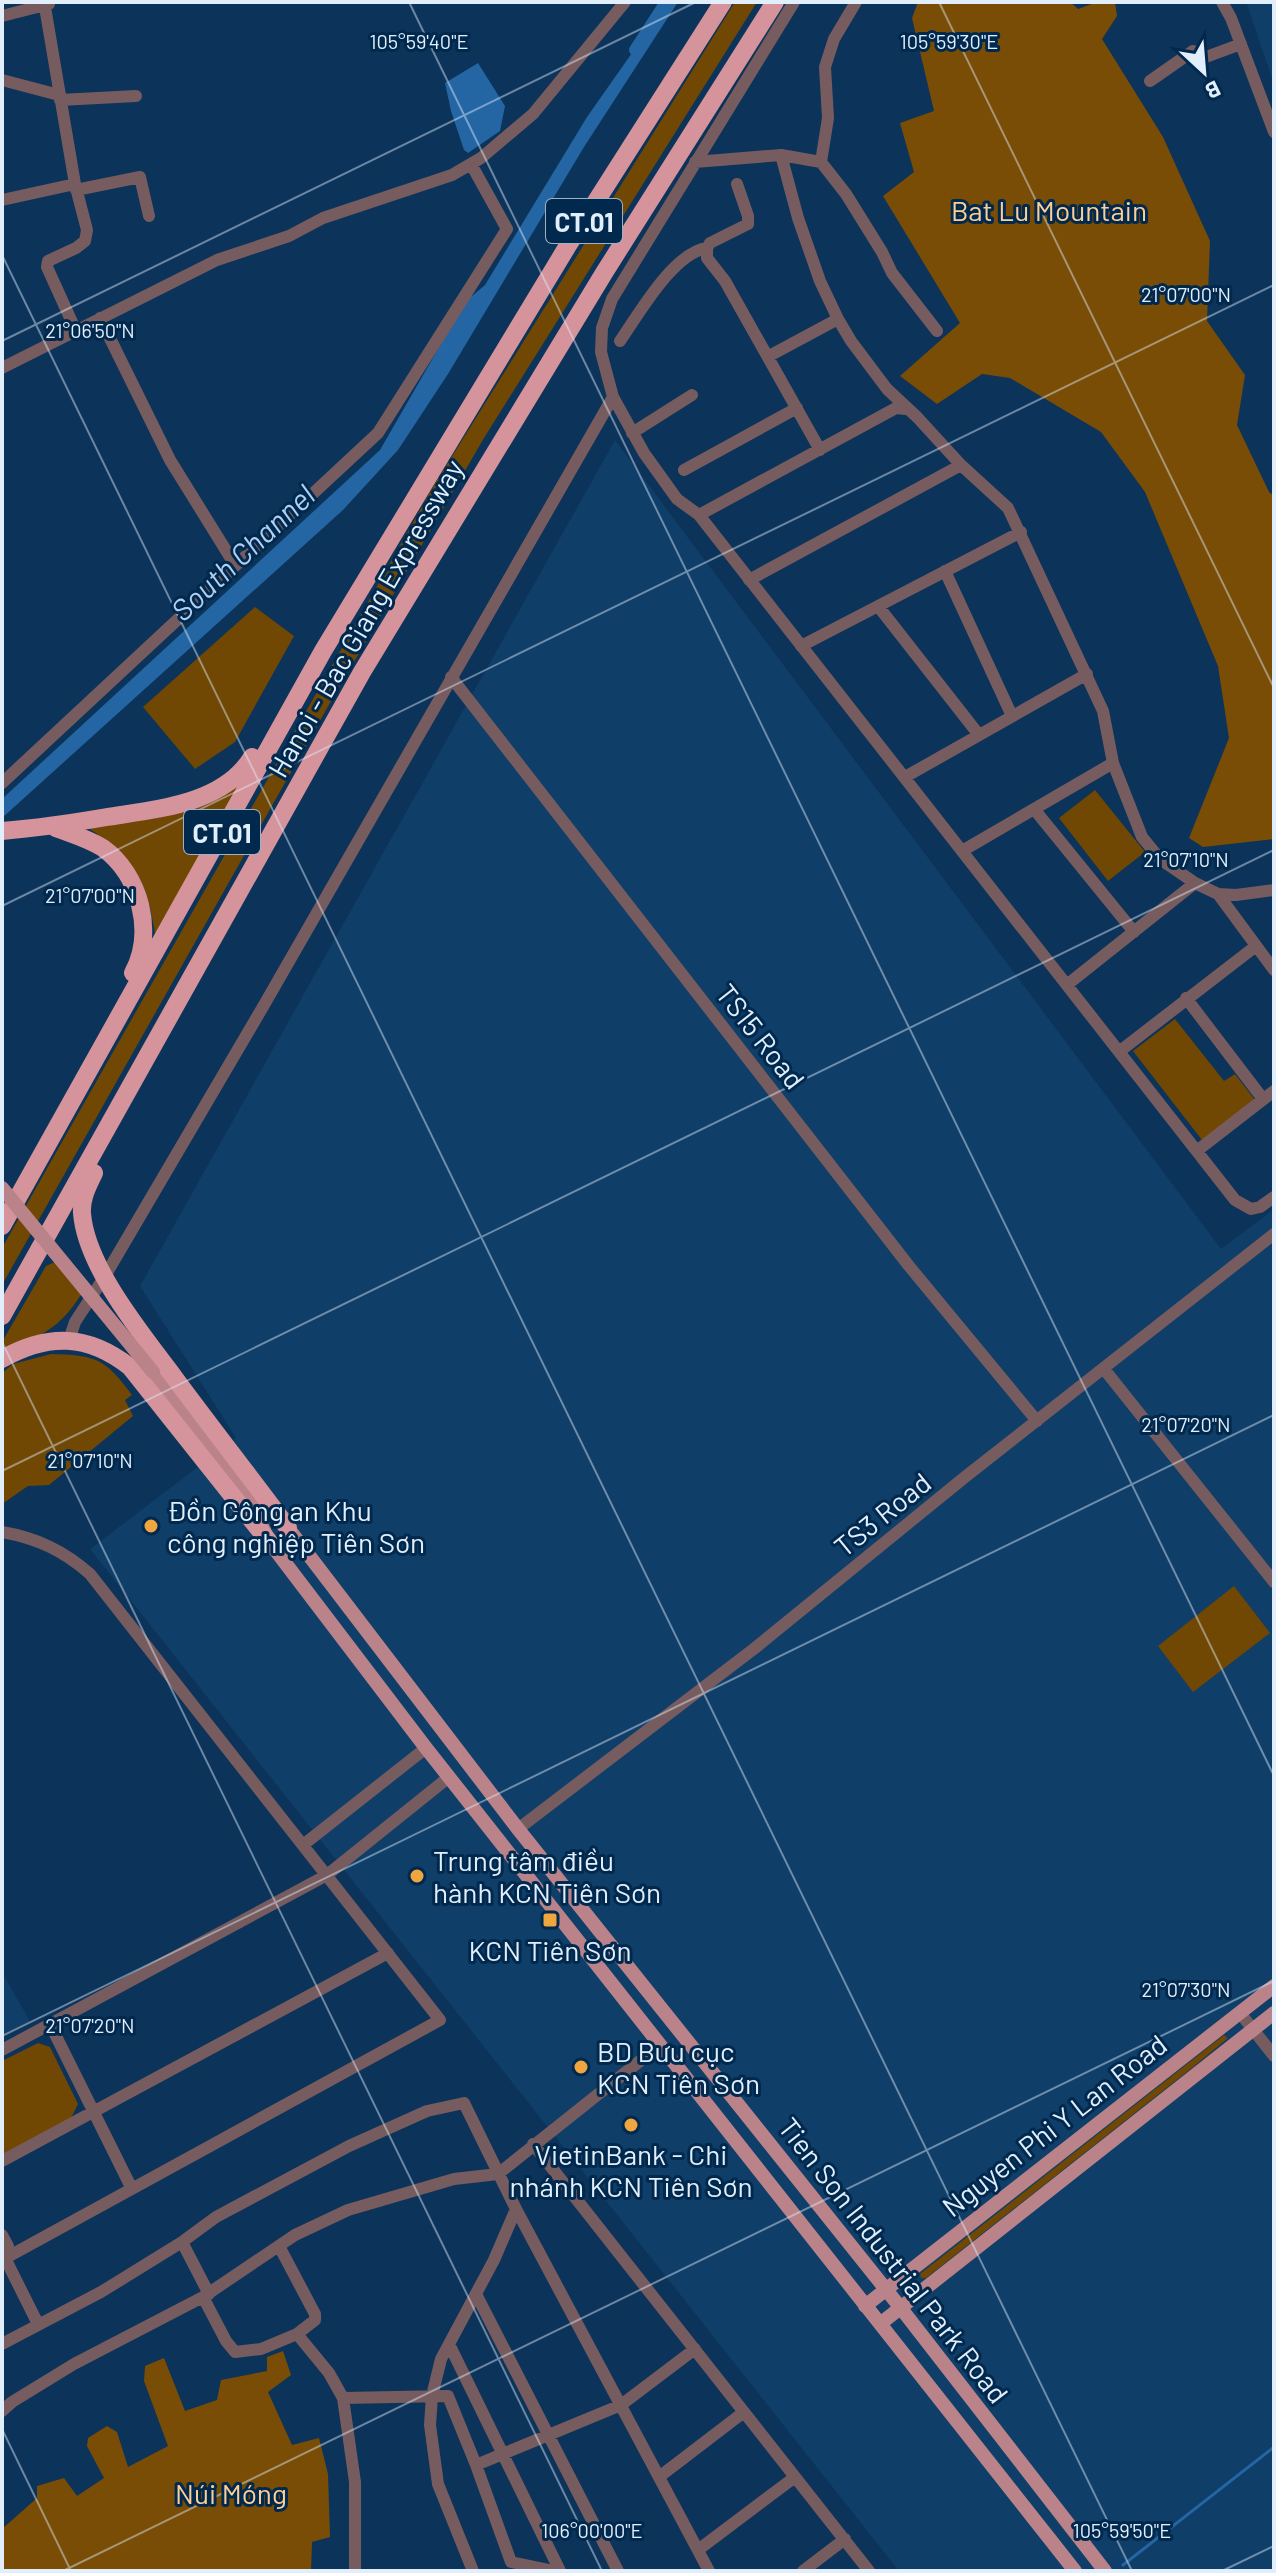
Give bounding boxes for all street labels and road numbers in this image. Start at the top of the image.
road number: CT.01 [546,199,622,243]
street label: Hanoi - Bac Giang Expressway [260,453,470,783]
road number: CT.01 [184,810,260,854]
street label: TS15 Road [709,977,813,1095]
street label: TS3 Road [827,1465,937,1563]
street label: Nguyen Phi Y Lan Road [935,2027,1173,2223]
street label: Tien Son Industrial Park Road [772,2110,1016,2410]

